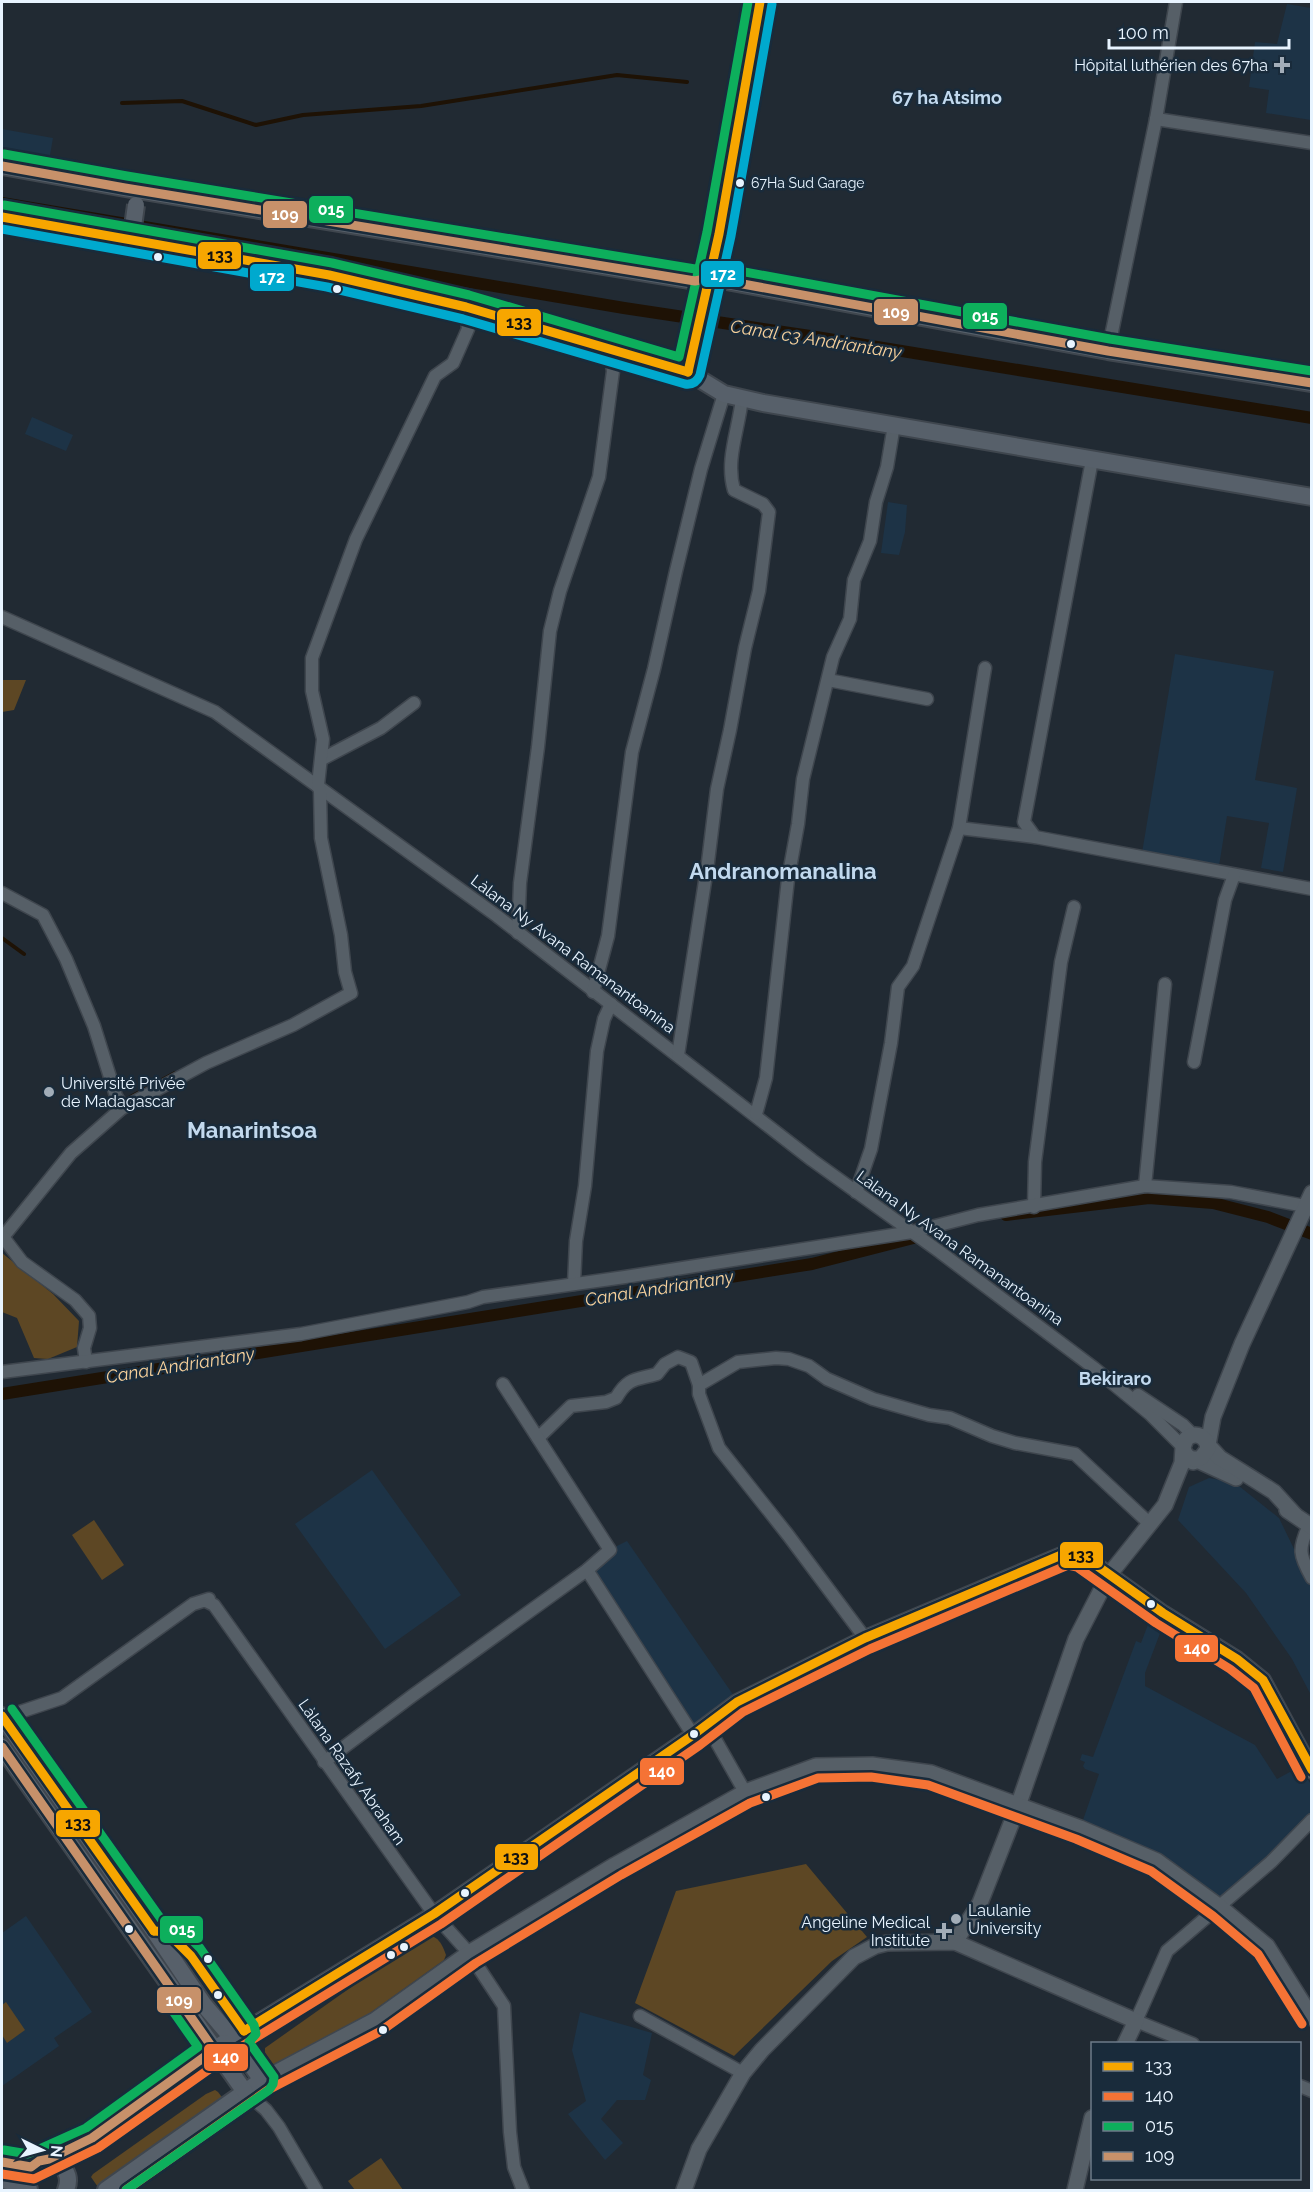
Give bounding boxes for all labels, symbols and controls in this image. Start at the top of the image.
scale bar [1109,12,1289,50]
text: 100 m [1118,22,1169,43]
place label: Hôpital luthérien des 67ha [1074,56,1268,75]
marker: Hôpital luthérien des 67ha [1273,56,1291,74]
district label: 67 ha Atsimo [892,87,1002,108]
place label: 67Ha Sud Garage [751,175,865,191]
marker: 67Ha Sud Garage [734,177,746,189]
line badge: 015 [308,195,354,224]
line badge: 109 [262,200,308,229]
text: 015 [318,200,344,219]
text: 109 [271,205,299,224]
line badge: 133 [197,241,242,270]
text: 133 [207,246,233,265]
unlabelled marker [152,251,164,263]
line badge: 172 [700,260,745,288]
line badge: 172 [249,263,295,292]
text: 172 [710,265,736,284]
text: 172 [259,268,285,287]
unlabelled marker [331,283,343,295]
line badge: 109 [873,298,919,326]
line badge: 015 [962,302,1008,330]
text: 109 [882,303,910,322]
text: 015 [972,307,998,326]
line badge: 133 [496,308,542,337]
text: 133 [506,313,532,332]
water label: Canal c3 Andriantany [729,315,904,363]
unlabelled marker [1065,338,1077,350]
district label: Andranomanalina [689,858,877,884]
street label: Làlana Ny Avana Ramanantoanina [467,871,679,1037]
place label: Université Privée de Madagascar [61,1074,185,1111]
marker: Université Privée de Madagascar [42,1085,56,1099]
district label: Manarintsoa [187,1117,317,1143]
street label: Làlana Ny Avana Ramanantoanina [853,1167,1067,1329]
water label: Canal Andriantany [583,1266,736,1310]
water label: Canal Andriantany [104,1343,257,1387]
district label: Bekiraro [1079,1368,1151,1389]
line badge: 133 [1059,1541,1104,1569]
text: 133 [1068,1546,1094,1565]
unlabelled marker [1145,1598,1157,1610]
line badge: 140 [1174,1634,1219,1663]
text: 140 [1184,1639,1211,1658]
street label: Làlana Razafy Abraham [294,1695,410,1849]
unlabelled marker [688,1728,700,1740]
line badge: 140 [639,1757,685,1786]
text: 140 [649,1762,676,1781]
unlabelled marker [760,1791,772,1803]
line badge: 133 [55,1809,101,1838]
text: 133 [65,1814,91,1833]
line badge: 133 [494,1843,539,1871]
text: 133 [503,1848,529,1867]
unlabelled marker [459,1887,471,1899]
place label: Laulanie University [968,1901,1042,1938]
marker: Laulanie University [949,1912,963,1926]
place label: Angeline Medical Institute [801,1913,931,1950]
line badge: 015 [159,1915,204,1944]
text: 015 [169,1920,195,1939]
marker: Angeline Medical Institute [935,1922,953,1940]
unlabelled marker [123,1923,135,1935]
unlabelled marker [398,1941,410,1953]
unlabelled marker [385,1949,397,1961]
unlabelled marker [202,1953,214,1965]
line badge: 109 [156,1986,202,2014]
unlabelled marker [212,1989,224,2001]
text: 109 [165,1991,193,2010]
unlabelled marker [377,2024,389,2036]
legend [1091,2042,1301,2180]
line badge: 140 [203,2043,249,2072]
text: 140 [213,2048,240,2067]
text: 133 [1145,2055,1172,2076]
text: 140 [1145,2085,1174,2106]
text: 015 [1145,2115,1174,2136]
north arrow [12,2120,72,2180]
text: N [46,2144,66,2158]
text: 109 [1145,2145,1174,2166]

